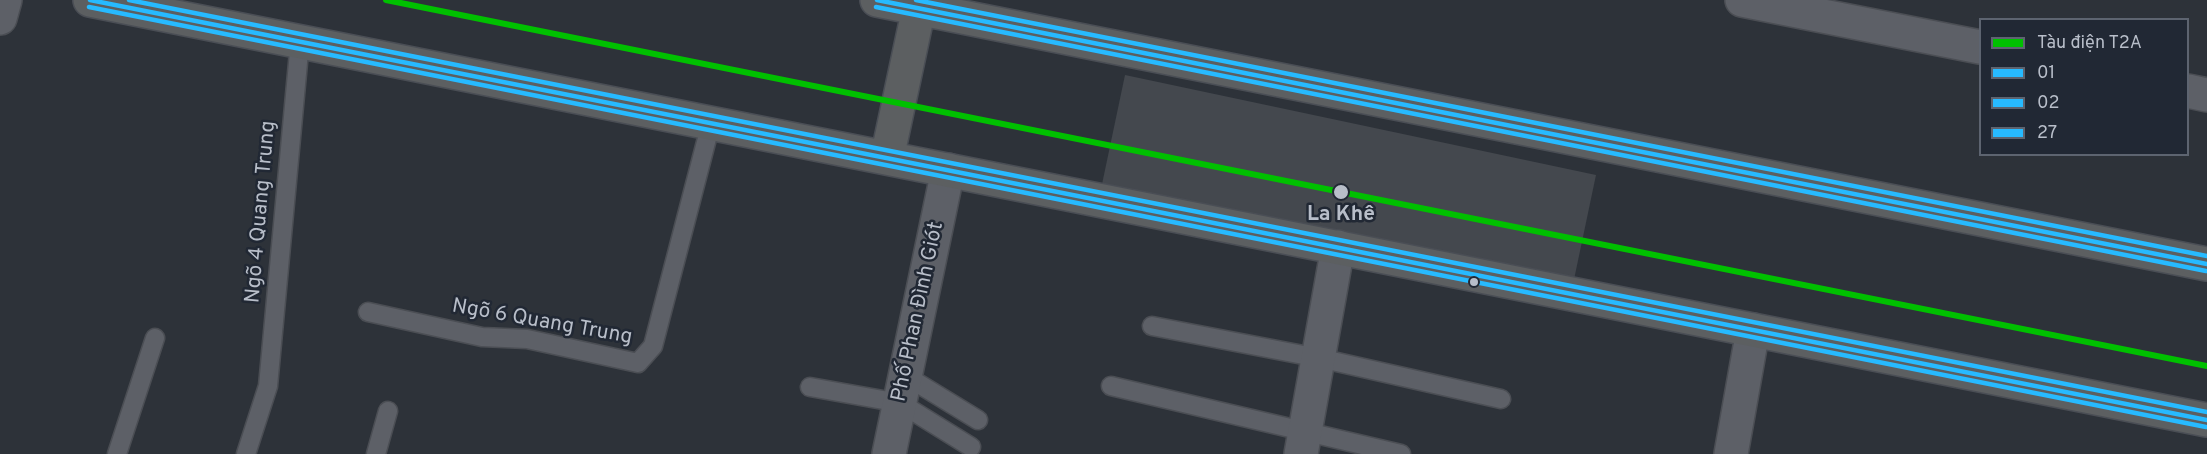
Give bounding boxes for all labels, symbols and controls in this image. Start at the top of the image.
legend [1979,18,2189,156]
text: Tàu điện T2A [2037,32,2142,55]
text: 01 [2037,62,2055,85]
text: 02 [2037,92,2060,115]
street label: Ngõ 4 Quang Trung [241,120,283,304]
text: 27 [2037,122,2057,145]
marker: La Khê [1332,183,1350,201]
place label: La Khê [1307,203,1375,229]
street label: Phố Phan Đình Giót [888,220,950,404]
unlabelled marker [1468,276,1480,288]
street label: Ngõ 6 Quang Trung [450,295,634,351]

